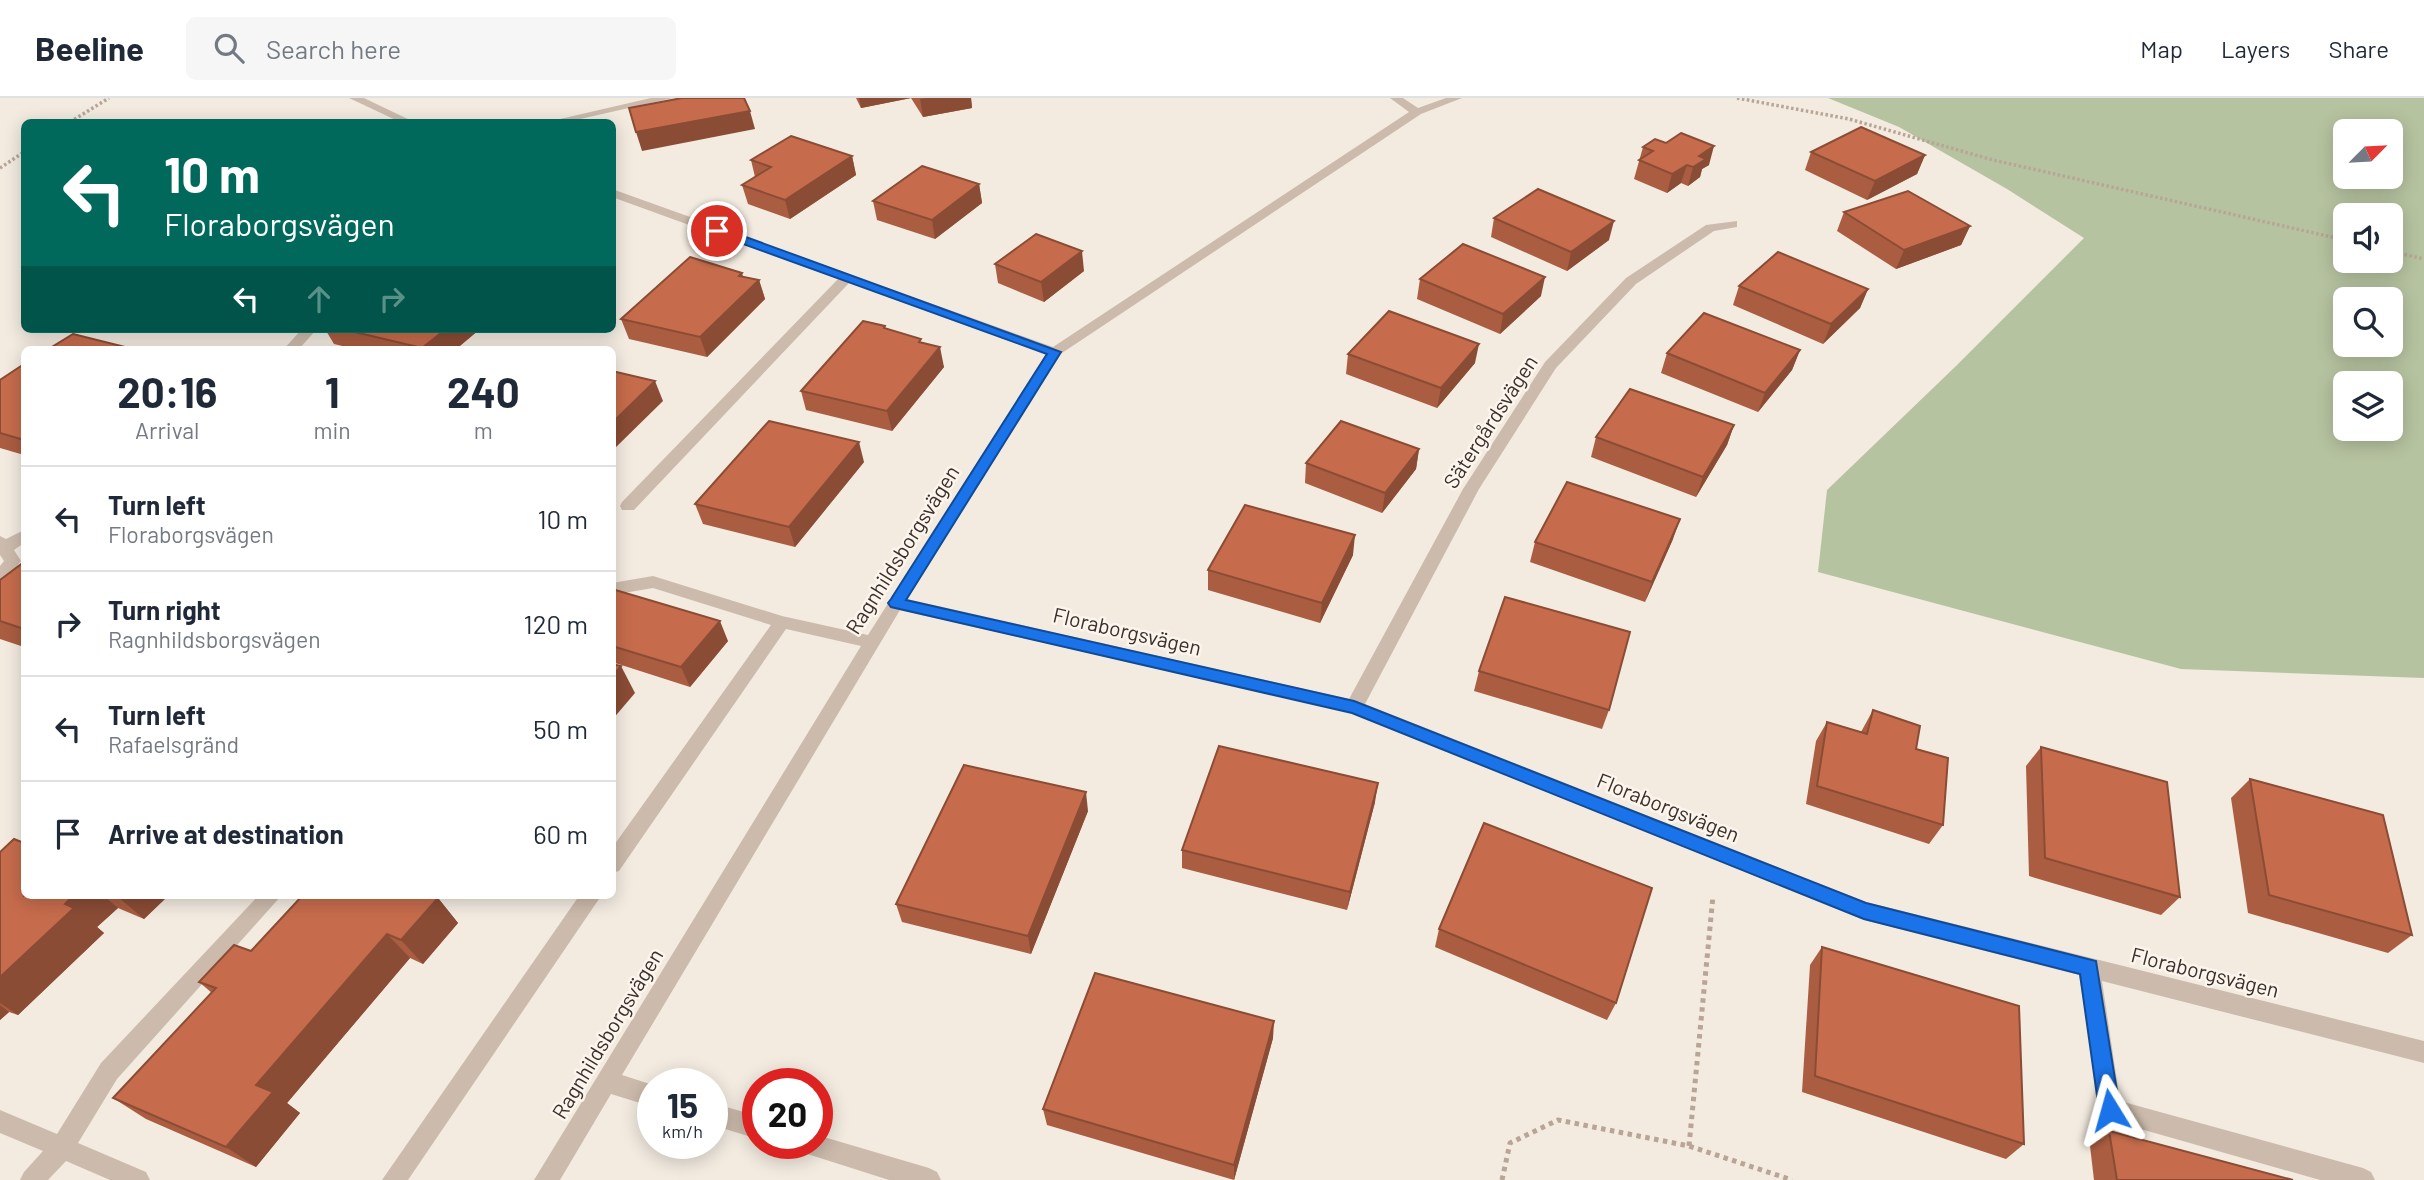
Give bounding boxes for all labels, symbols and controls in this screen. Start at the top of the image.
search box [186,17,676,80]
text: Beeline [35,28,144,68]
icon: search [210,29,248,67]
text: Search here [266,33,401,64]
text: Map [2140,34,2183,63]
text: Layers [2221,34,2290,63]
text: Share [2328,34,2389,63]
north arrow [2333,119,2403,189]
map controls [2333,119,2403,441]
text: 10 m [164,144,260,203]
icon: left [49,147,140,238]
pin [687,201,747,261]
button: sound [2333,203,2403,273]
text: Floraborgsvägen [164,204,395,242]
icon: arrive [698,212,736,250]
icon: left [227,280,265,318]
icon: ahead [300,280,338,318]
icon: right [373,280,411,318]
button: search [2333,287,2403,357]
street label: Sätergårdsvägen [1437,350,1542,492]
text: 20:16 [117,366,217,416]
text: 1 [325,366,340,416]
text: 240 [447,366,520,416]
button: layers [2333,371,2403,441]
text: Arrival [135,416,199,444]
text: min [313,416,351,444]
text: m [474,416,493,444]
street label: Ragnhildsborgsvägen [840,460,964,638]
text: Turn left [108,489,206,520]
icon: left [49,500,87,538]
text: 10 m [538,503,588,534]
text: Floraborgsvägen [108,520,274,548]
text: Turn right [108,594,221,625]
street label: Floraborgsvägen [1051,601,1204,660]
icon: right [49,605,87,643]
text: 120 m [524,608,588,639]
text: Ragnhildsborgsvägen [108,625,321,653]
text: Turn left [108,699,206,730]
icon: left [49,710,87,748]
text: 50 m [533,713,588,744]
text: Rafaelsgränd [108,730,239,758]
street label: Floraborgsvägen [1594,767,1743,847]
icon: arrive [49,815,87,853]
text: Arrive at destination [108,818,344,849]
text: 60 m [533,818,588,849]
street label: Floraborgsvägen [2129,941,2282,1002]
street label: Ragnhildsborgsvägen [546,944,667,1123]
speed limit sign: 20 [742,1068,833,1159]
position arrow [2073,1073,2147,1147]
text: 15 [667,1083,698,1125]
text: km/h [662,1120,703,1142]

